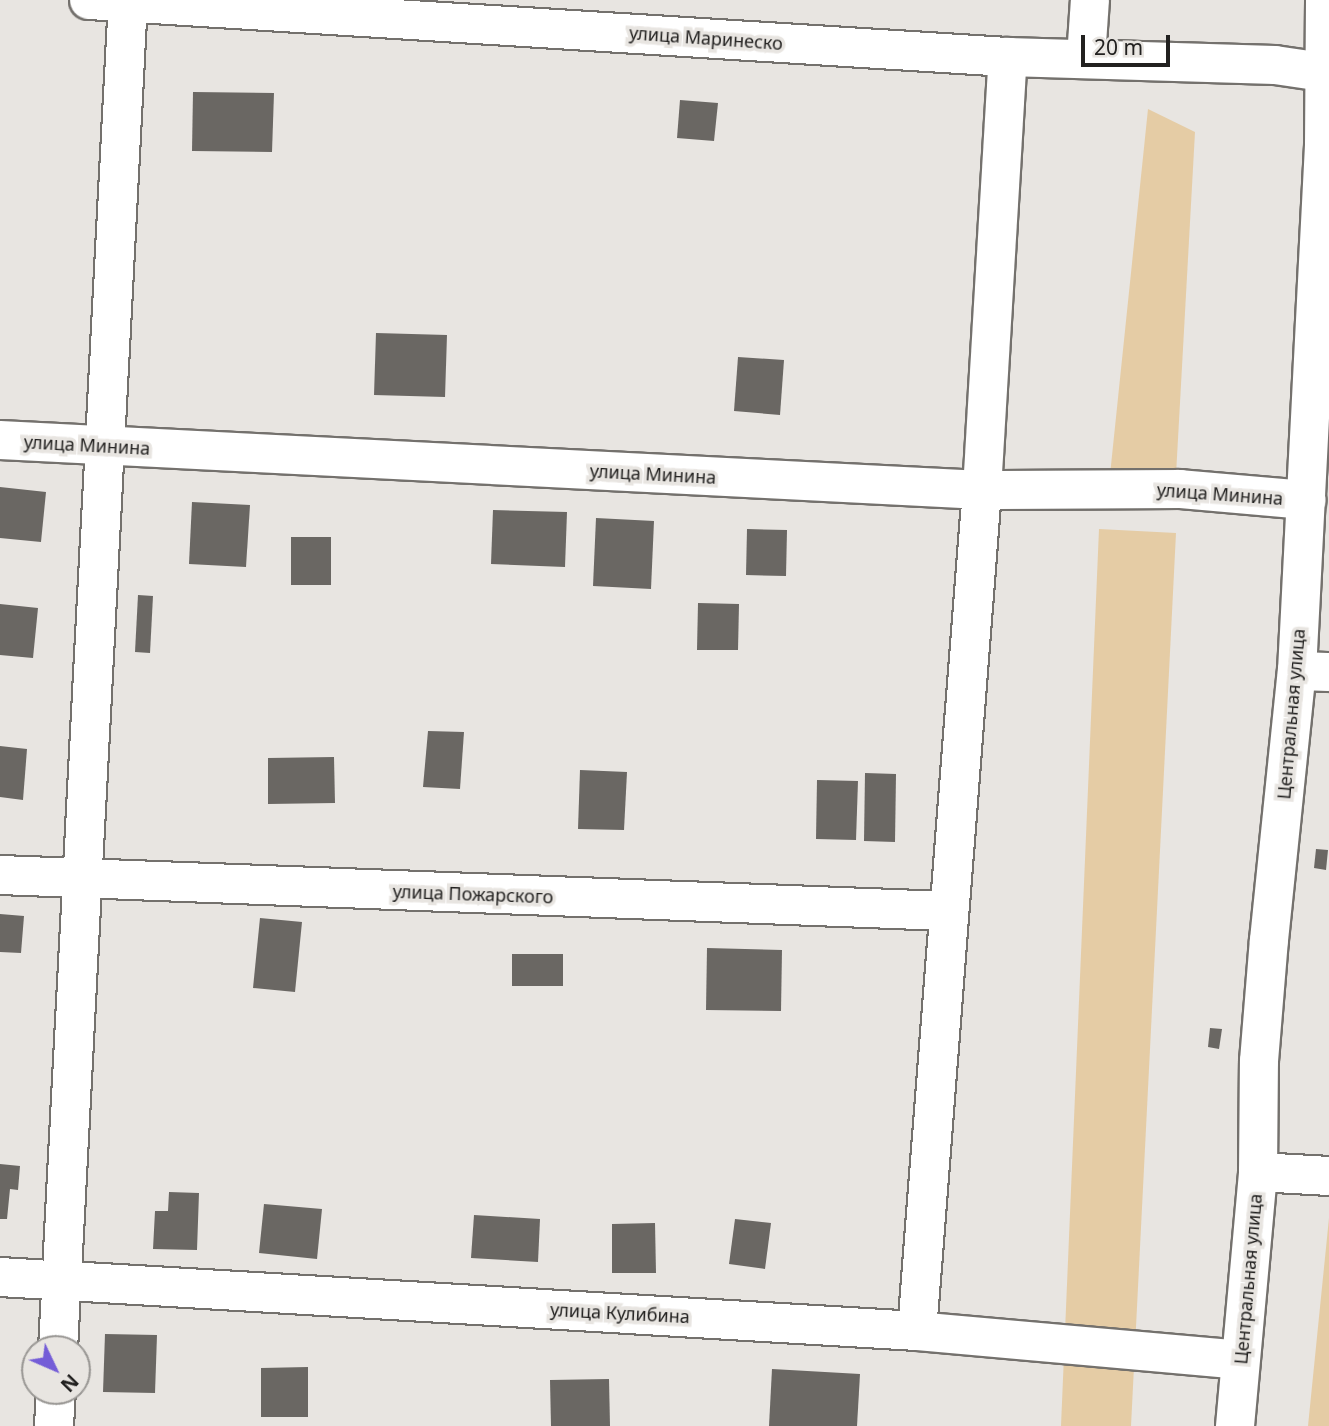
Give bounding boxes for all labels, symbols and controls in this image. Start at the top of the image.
scale bar [1084,21,1173,65]
street label: улица Маринеско [628,22,784,54]
text: 20 m [1094,33,1143,61]
street label: улица Минина [23,431,151,459]
street label: улица Минина [589,460,717,488]
street label: улица Минина [1156,479,1284,509]
street label: Центральная улица [1273,628,1309,800]
street label: улица Пожарского [392,880,554,908]
street label: Центральная улица [1230,1193,1266,1365]
street label: улица Кулибина [550,1299,690,1327]
north arrow [21,1335,91,1405]
text: N [55,1369,84,1398]

